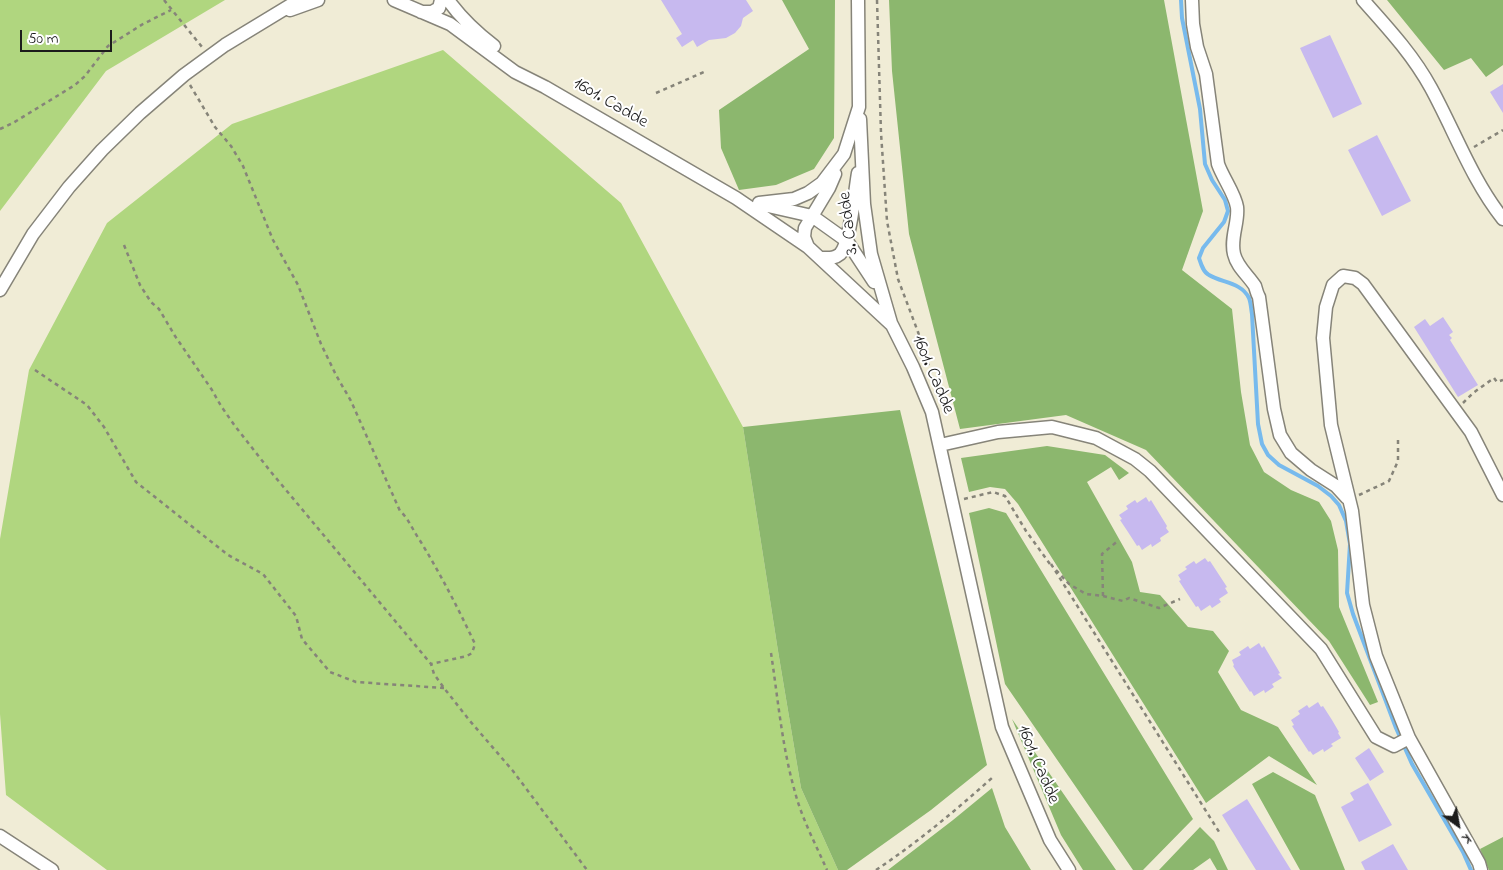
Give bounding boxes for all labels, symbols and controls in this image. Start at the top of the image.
scale bar [22,20,115,52]
text: 50 m [28,28,58,50]
street label: 1601. Cadde [569,74,651,134]
street label: 3. Cadde [835,190,865,256]
street label: 1601. Cadde [906,332,958,418]
street label: 1601. Cadde [1011,722,1063,808]
north arrow [1433,800,1483,850]
text: K [1458,827,1475,849]

